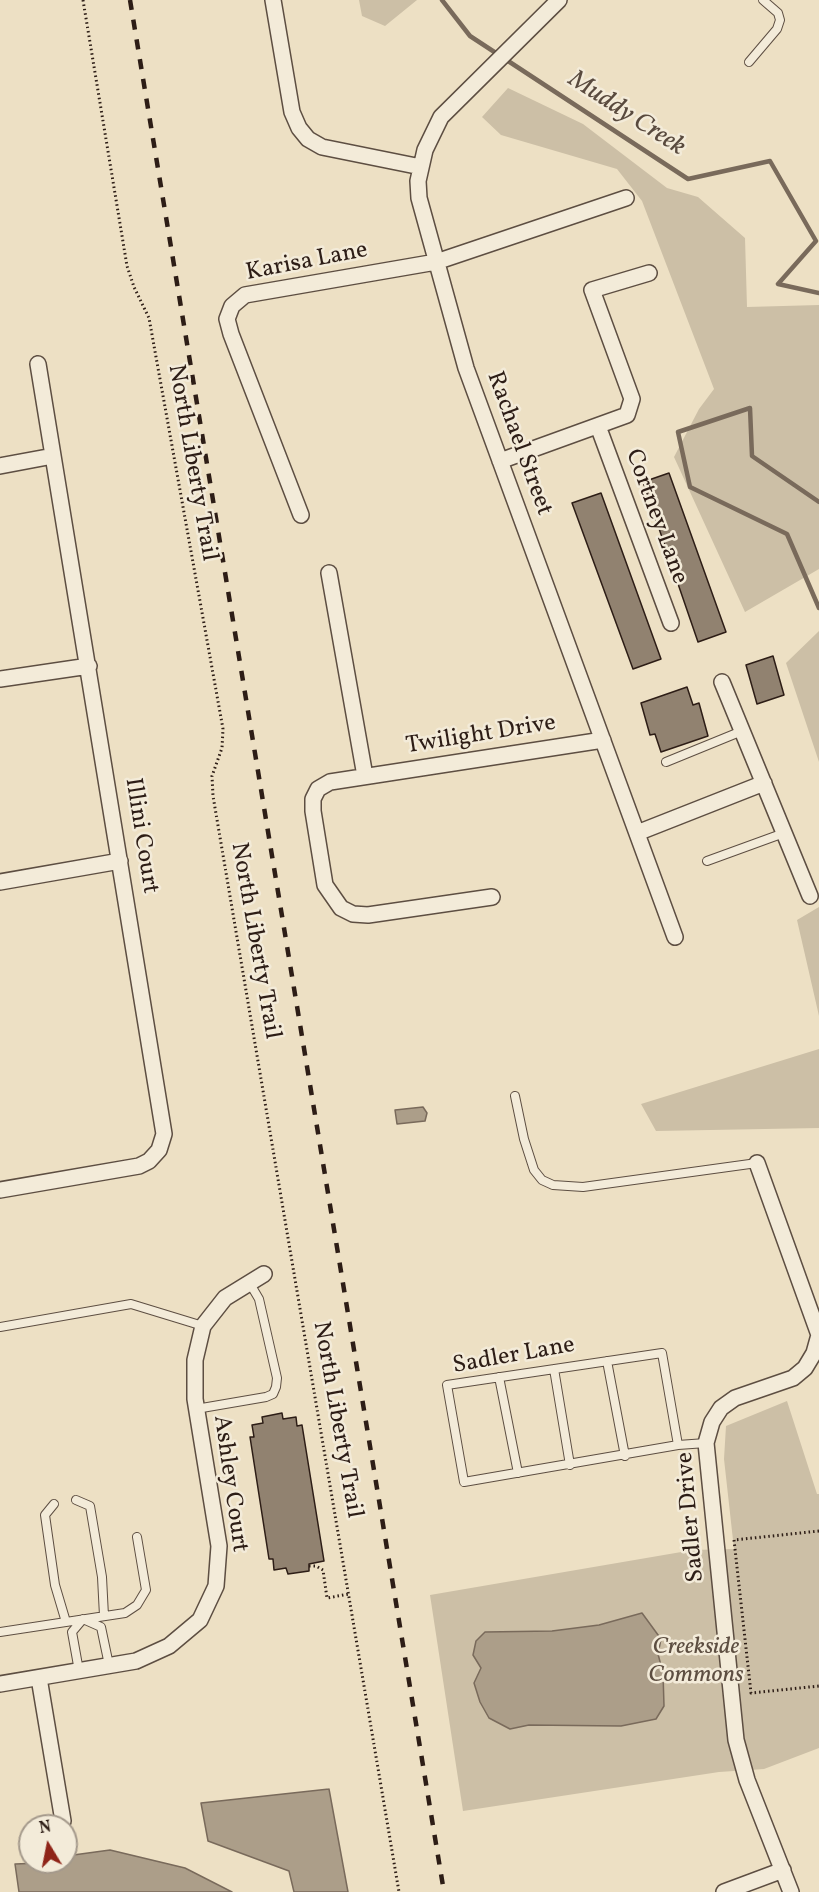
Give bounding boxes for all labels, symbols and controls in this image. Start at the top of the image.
water label: Muddy Creek [561,66,691,164]
street label: Karisa Lane [244,237,370,289]
street label: North Liberty Trail [160,362,222,564]
street label: Rachael Street [479,368,557,520]
street label: Cortney Lane [617,446,693,588]
street label: Twilight Drive [404,710,558,762]
street label: Illini Court [117,776,163,896]
street label: North Liberty Trail [223,840,285,1042]
street label: North Liberty Trail [305,1319,367,1521]
street label: Sadler Lane [451,1332,577,1382]
street label: Ashley Court [205,1414,253,1554]
street label: Sadler Drive [672,1451,712,1583]
park label: Creekside Commons [648,1635,744,1691]
north arrow [18,1814,78,1874]
text: N [38,1816,53,1840]

